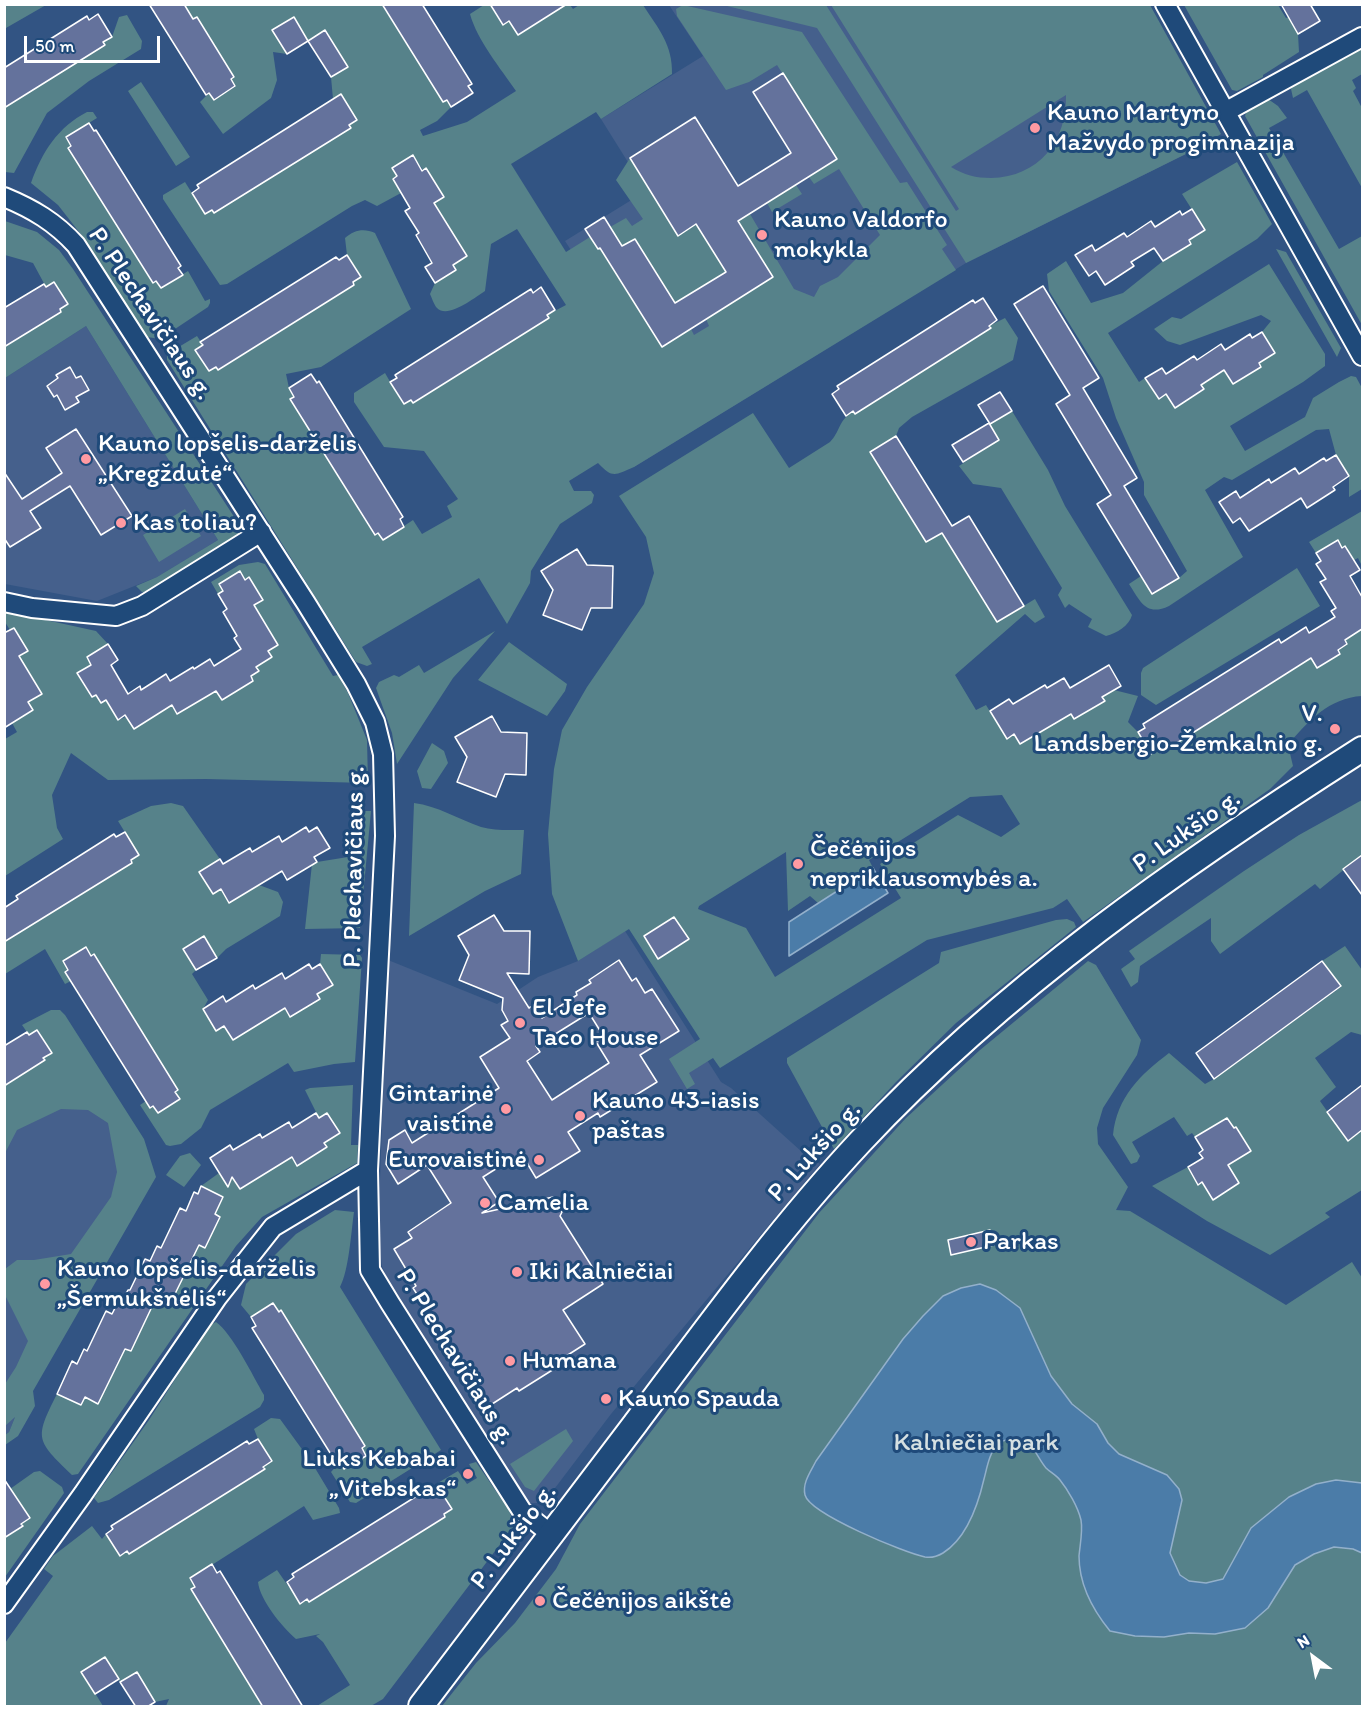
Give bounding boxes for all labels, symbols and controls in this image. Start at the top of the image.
scale bar [27,24,164,62]
text: 50 m [35,35,75,57]
place label: Kauno Martyno Mažvydo progimnazija [1047,97,1294,158]
marker: Kauno Martyno Mažvydo progimnazija [1028,121,1042,135]
place label: Kauno Valdorfo mokykla [774,204,948,266]
street label: P. Plechavičiaus g. [81,222,219,406]
marker: Kauno Valdorfo mokykla [755,228,769,242]
place label: Kauno lopšelis-darželis „Kregždutė“ [98,428,357,490]
marker: Kauno lopšelis-darželis „Kregždutė“ [79,452,93,466]
place label: Kas toliau? [133,507,257,539]
marker: Kas toliau? [114,516,128,530]
place label: V. Landsbergio-Žemkalnio g. [1033,698,1323,760]
marker: V. Landsbergio-Žemkalnio g. [1328,722,1342,736]
street label: P. Plechavičiaus g. [338,766,372,968]
street label: P. Lukšio g. [1127,783,1247,881]
place label: Čečėnijos nepriklausomybės a. [810,833,1038,894]
marker: Čečėnijos nepriklausomybės a. [791,857,805,871]
place label: El Jefe Taco House [532,992,658,1054]
marker: El Jefe Taco House [513,1016,527,1030]
place label: Gintarinė vaistinė [388,1078,494,1140]
place label: Kauno 43-iasis paštas [592,1085,760,1146]
street label: P. Lukšio g. [762,1095,868,1209]
marker: Gintarinė vaistinė [499,1102,513,1116]
marker: Kauno 43-iasis paštas [573,1109,587,1123]
place label: Eurovaistinė [388,1144,527,1176]
marker: Eurovaistinė [532,1153,546,1167]
place label: Camelia [497,1187,589,1219]
marker: Camelia [478,1196,492,1210]
place label: Parkas [983,1226,1059,1258]
marker: Parkas [964,1235,978,1249]
place label: Kauno lopšelis-darželis „Šermukšnėlis“ [57,1253,316,1314]
place label: Iki Kalniečiai [529,1256,673,1288]
street label: P. Plechavičiaus g. [388,1263,522,1451]
marker: Iki Kalniečiai [510,1265,524,1279]
marker: Kauno lopšelis-darželis „Šermukšnėlis“ [38,1277,52,1291]
place label: Humana [522,1345,616,1377]
marker: Humana [503,1354,517,1368]
place label: Kauno Spauda [618,1383,780,1415]
marker: Kauno Spauda [599,1392,613,1406]
park label: Kalniečiai park [893,1427,1059,1459]
place label: Liuks Kebabai „Vitebskas“ [302,1443,456,1504]
marker: Liuks Kebabai „Vitebskas“ [461,1467,475,1481]
street label: P. Lukšio g. [464,1478,564,1596]
place label: Čečėnijos aikštė [552,1585,732,1617]
marker: Čečėnijos aikštė [533,1594,547,1608]
north arrow [1283,1627,1343,1687]
text: N [1294,1630,1313,1652]

